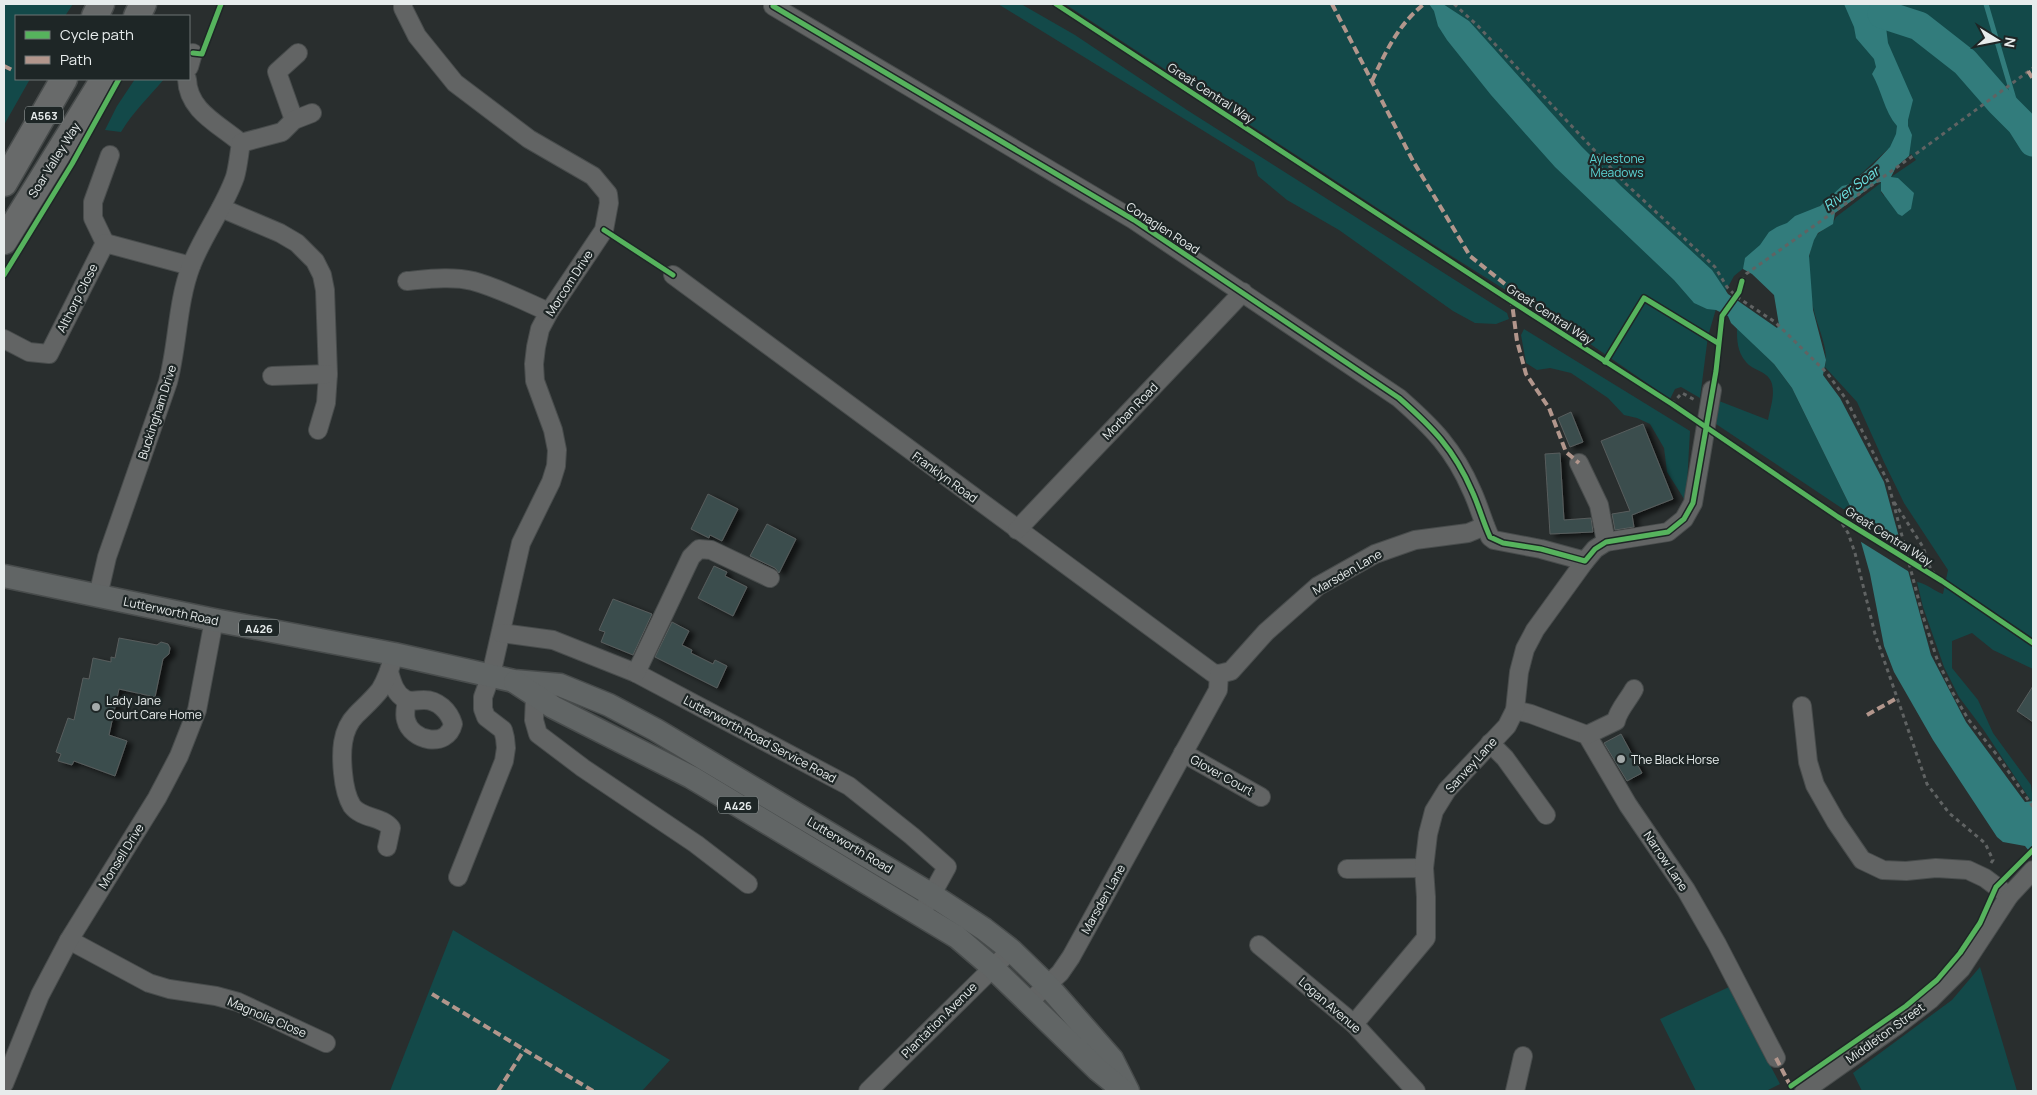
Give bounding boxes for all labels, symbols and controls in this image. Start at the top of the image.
legend [15,15,190,80]
north arrow [1972,15,2022,65]
text: Cycle path [60,24,134,45]
text: N [2000,36,2021,49]
text: Path [60,49,92,70]
street label: Great Central Way [1164,59,1258,128]
road number: A563 [25,106,63,124]
street label: Soar Valley Way [24,119,84,201]
park label: Aylestone Meadows [1589,150,1645,181]
water label: River Soar [1819,160,1884,215]
street label: Conaglen Road [1123,198,1203,258]
street label: Morcom Drive [541,247,597,319]
street label: Althorp Close [52,261,102,335]
street label: Great Central Way [1503,280,1597,349]
street label: Buckingham Drive [134,363,180,461]
street label: Morban Road [1098,379,1162,443]
street label: Franklyn Road [909,447,981,507]
street label: Great Central Way [1842,502,1936,570]
street label: Marsden Lane [1309,545,1385,599]
street label: Lutterworth Road [122,593,220,629]
road number: A426 [239,620,279,636]
street label: Lutterworth Road Service Road [681,691,839,787]
place label: Lady Jane Court Care Home [106,692,202,723]
marker: Lady Jane Court Care Home [90,701,102,713]
street label: Sanvey Lane [1441,733,1501,797]
street label: Glover Court [1187,751,1257,799]
place label: The Black Horse [1631,751,1719,768]
marker: The Black Horse [1615,753,1627,765]
road number: A426 [718,796,758,814]
street label: Lutterworth Road [804,813,896,877]
street label: Monsell Drive [94,820,148,892]
street label: Narrow Lane [1640,828,1692,894]
street label: Marsden Lane [1077,861,1129,937]
street label: Logan Avenue [1295,973,1365,1037]
street label: Plantation Avenue [897,978,981,1062]
street label: Magnolia Close [225,993,309,1041]
street label: Middleton Street [1842,999,1928,1067]

